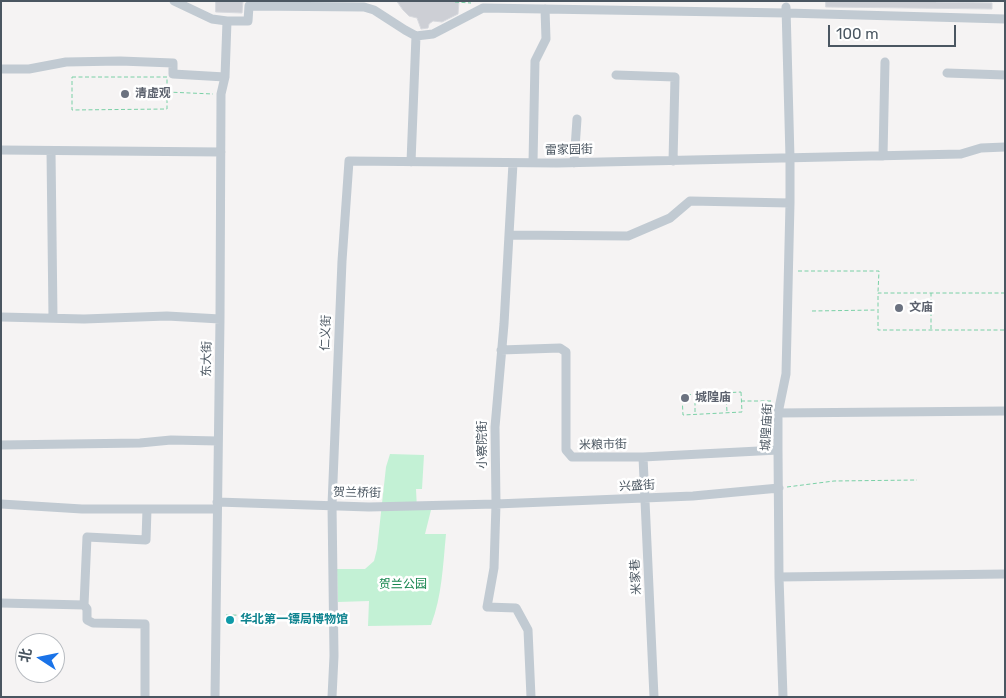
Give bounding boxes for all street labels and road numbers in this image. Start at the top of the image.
street label: 雷家园街 [545,142,593,158]
street label: 仁义街 [318,315,334,351]
street label: 东大街 [199,341,215,377]
street label: 城隍庙街 [759,403,775,451]
street label: 小察院街 [476,421,490,469]
street label: 米粮市街 [579,437,627,453]
street label: 兴盛街 [619,478,655,494]
street label: 贺兰桥街 [333,485,381,501]
street label: 米家巷 [628,559,644,595]

